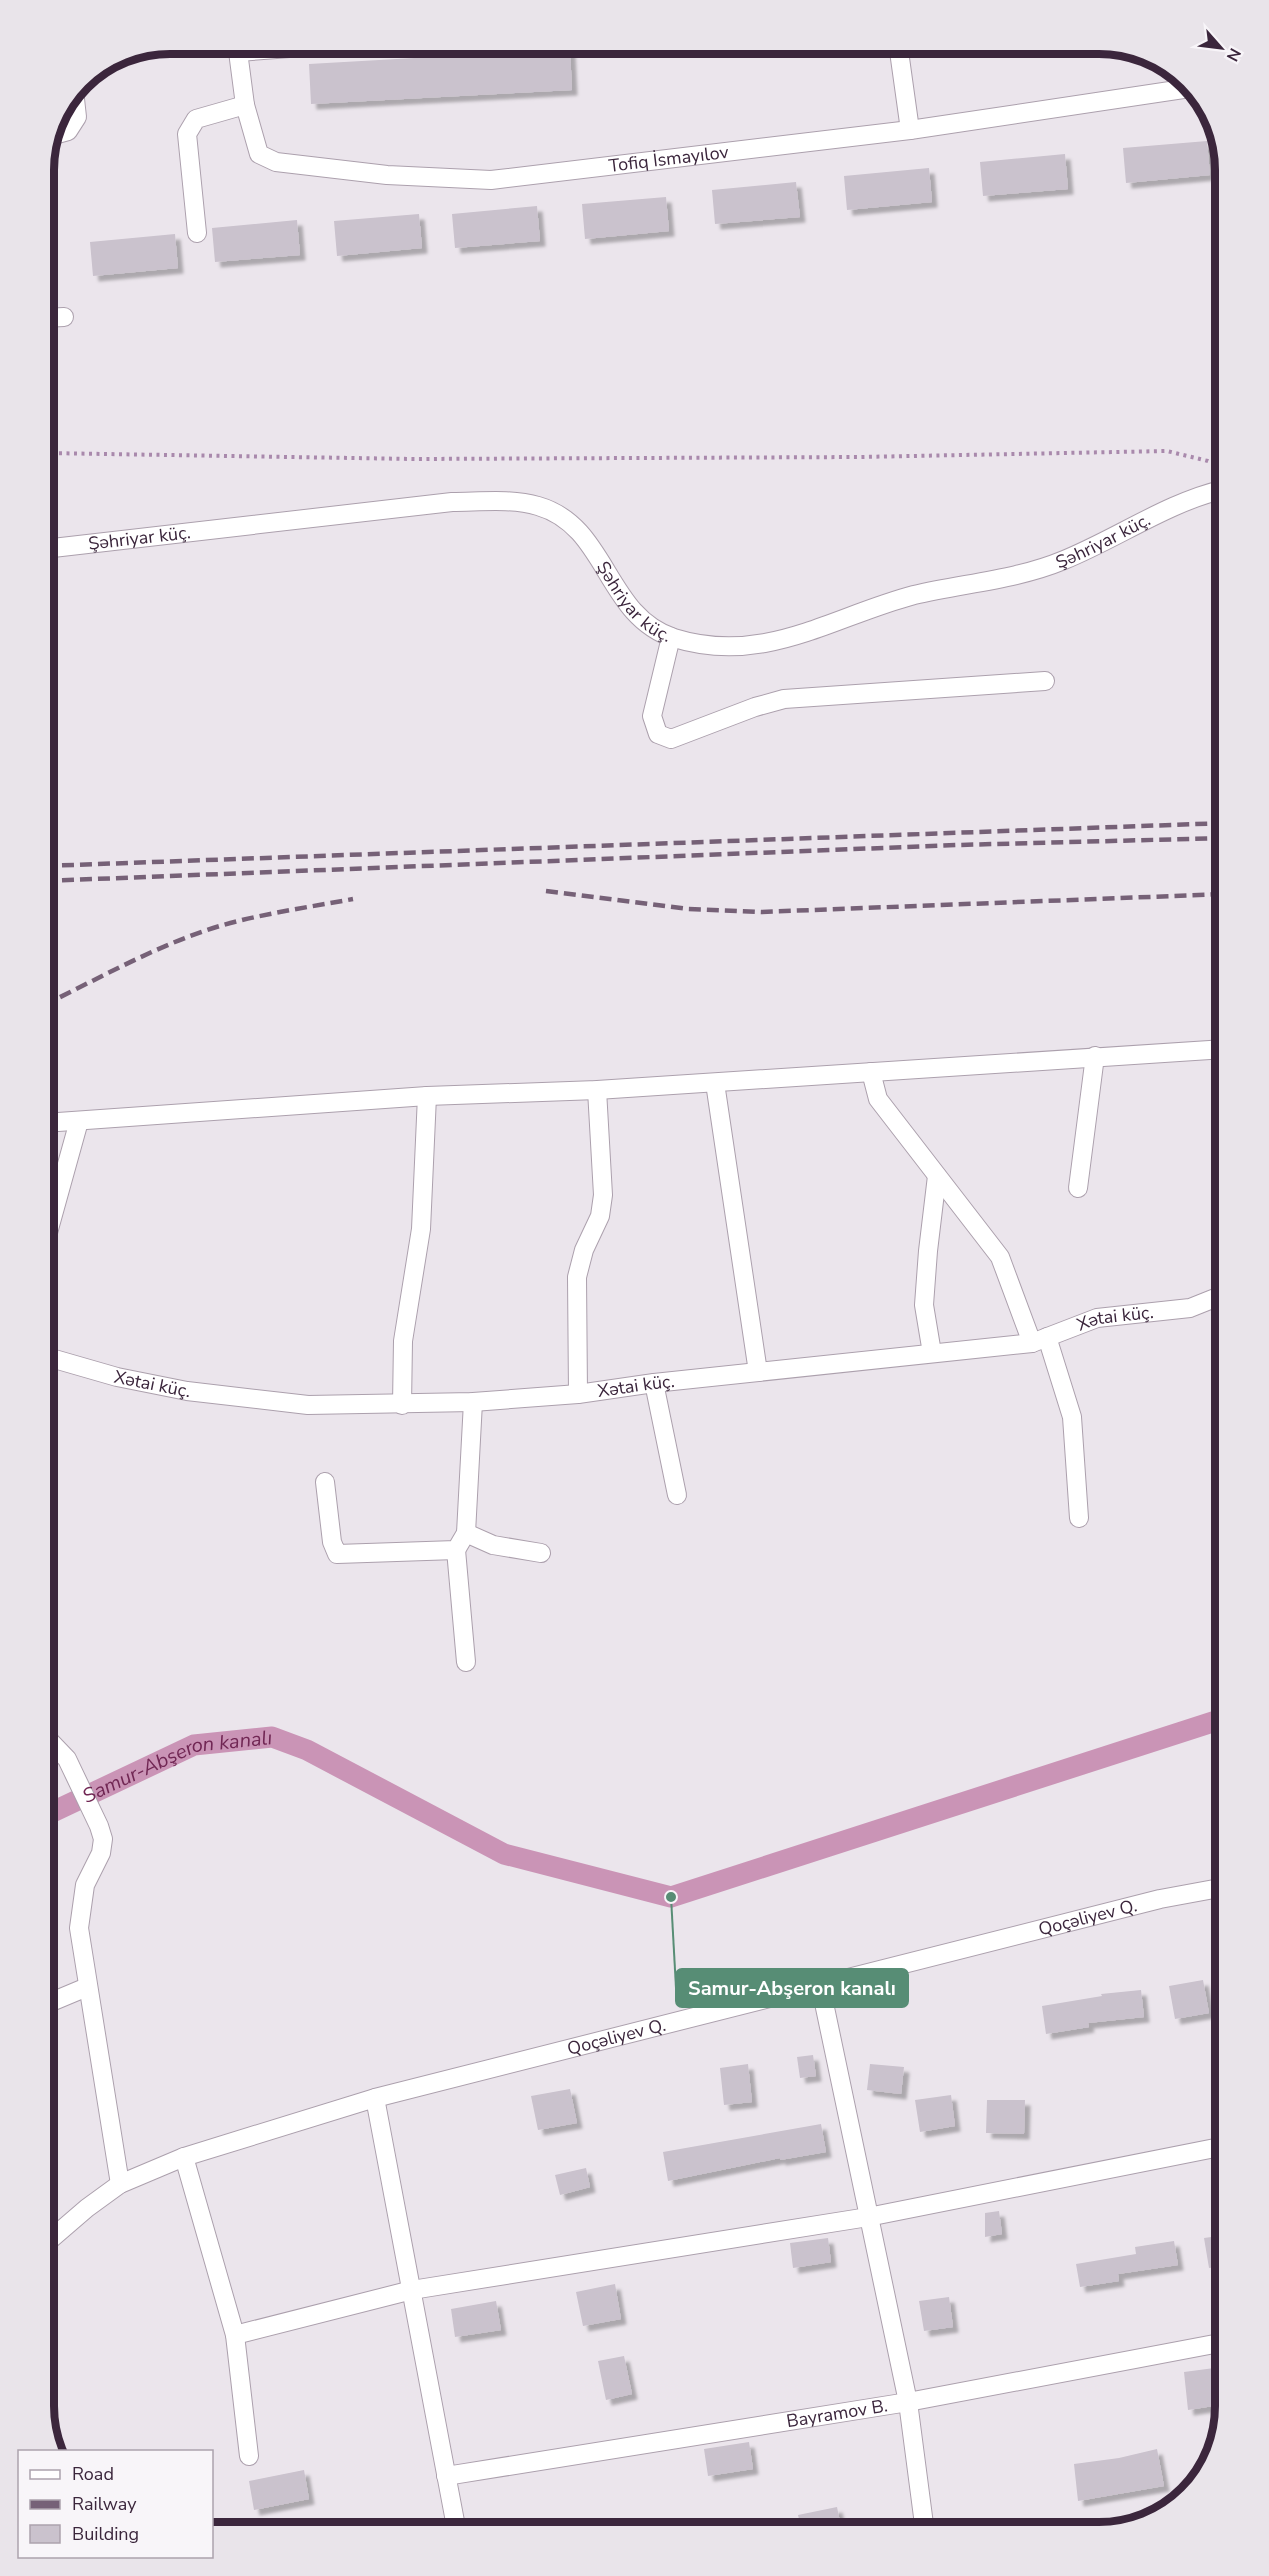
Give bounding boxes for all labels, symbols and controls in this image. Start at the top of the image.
north arrow [1191,18,1251,78]
text: N [1221,44,1246,65]
street label: Tofiq İsmayılov [607,140,731,178]
street label: Şəhriyar küç. [1052,508,1154,574]
street label: Şəhriyar küç. [87,520,192,556]
street label: Şəhriyar küç. [591,557,674,648]
street label: Xətai küç. [1073,1300,1155,1337]
street label: Xətai küç. [112,1365,192,1403]
street label: Xətai küç. [596,1369,676,1403]
water label: Samur-Abşeron kanalı [78,1724,273,1809]
street label: Qoçəliyev Q. [1036,1893,1139,1941]
callout: Samur-Abşeron kanalı [676,1969,908,2007]
text: Samur-Abşeron kanalı [688,1975,896,2002]
street label: Qoçəliyev Q. [565,2013,668,2061]
street label: Bayramov B. [785,2393,889,2433]
legend [18,2450,213,2558]
text: Road [72,2462,114,2486]
text: Railway [72,2492,137,2516]
text: Building [72,2522,139,2546]

